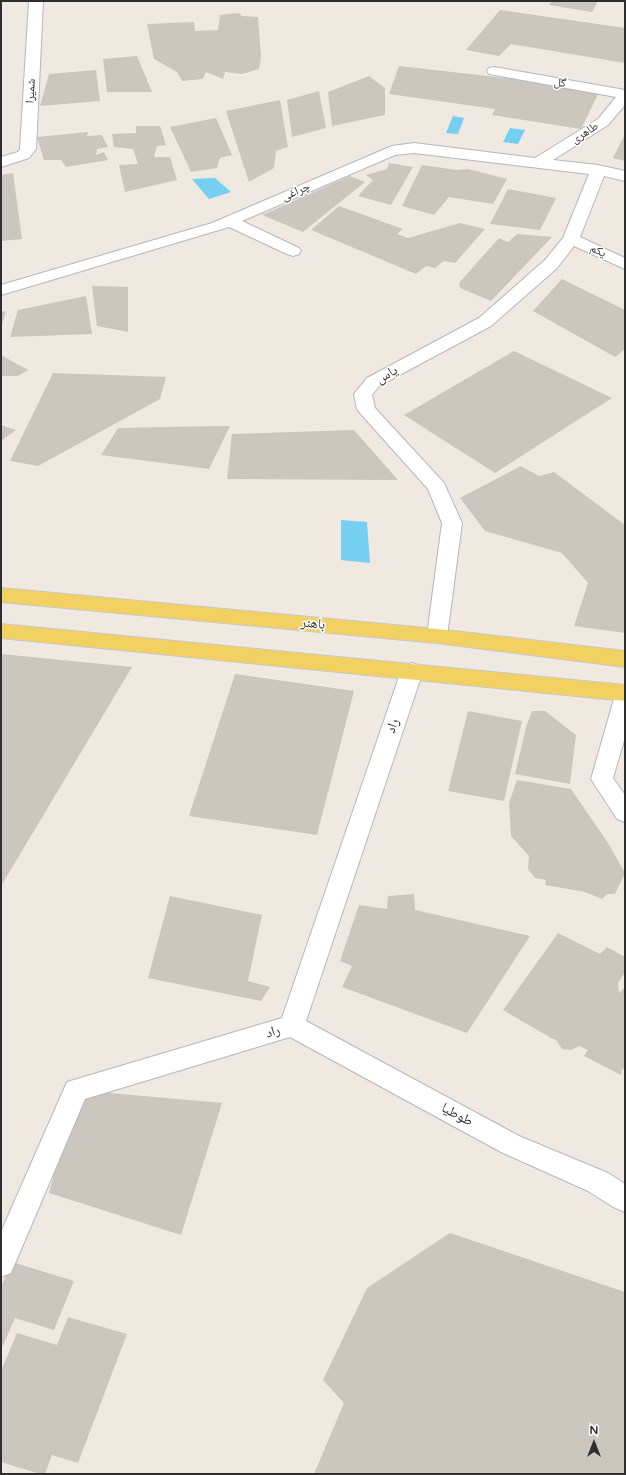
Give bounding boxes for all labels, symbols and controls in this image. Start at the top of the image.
street label: گل [553,75,567,91]
street label: شمیرا [23,78,39,104]
street label: طاهری [569,119,601,147]
street label: چراغی [280,180,312,204]
street label: یکم [588,241,608,261]
street label: یاس [373,362,401,388]
street label: باهنر [300,615,326,633]
street label: راد [383,716,403,736]
street label: راد [264,1022,282,1042]
street label: طوطیا [438,1100,476,1130]
north arrow [574,1423,614,1463]
text: N [590,1424,598,1437]

